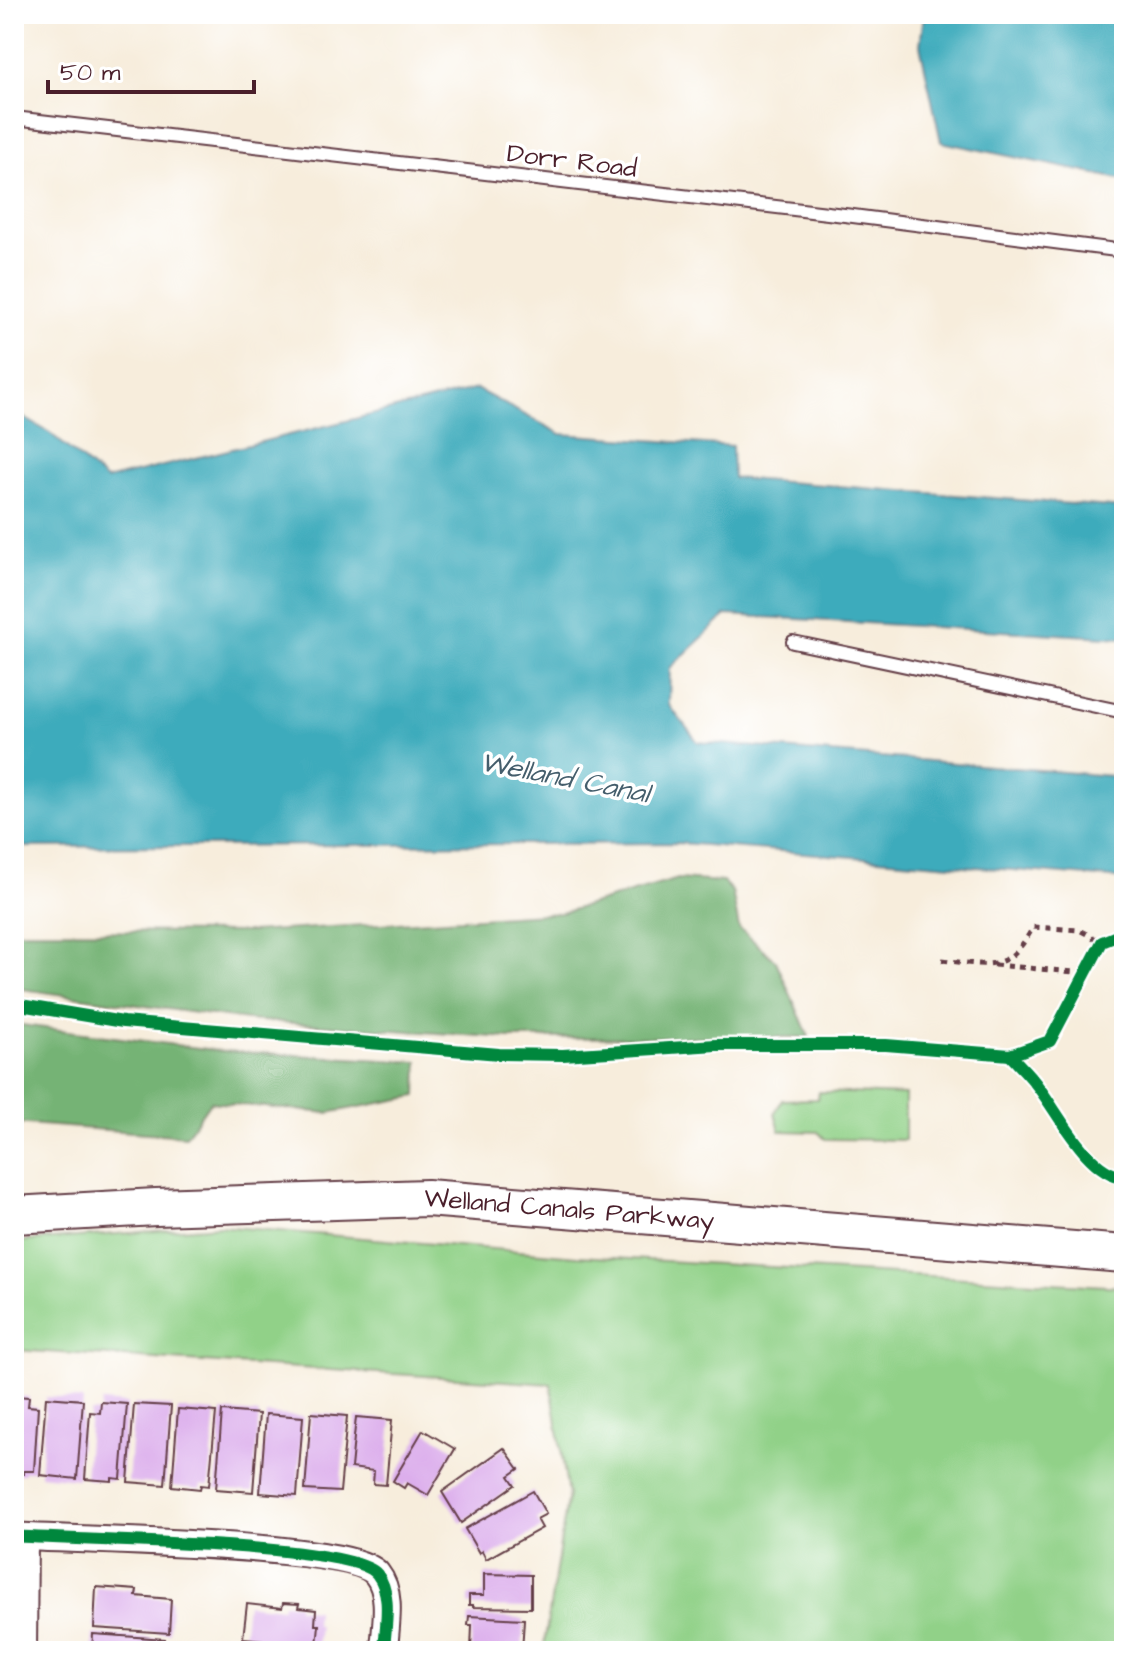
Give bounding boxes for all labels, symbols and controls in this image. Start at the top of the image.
scale bar [48,44,254,94]
text: 50 m [60,56,121,90]
street label: Dorr Road [505,135,639,187]
water label: Welland Canal [477,743,656,814]
street label: Welland Canals Parkway [423,1180,716,1241]

